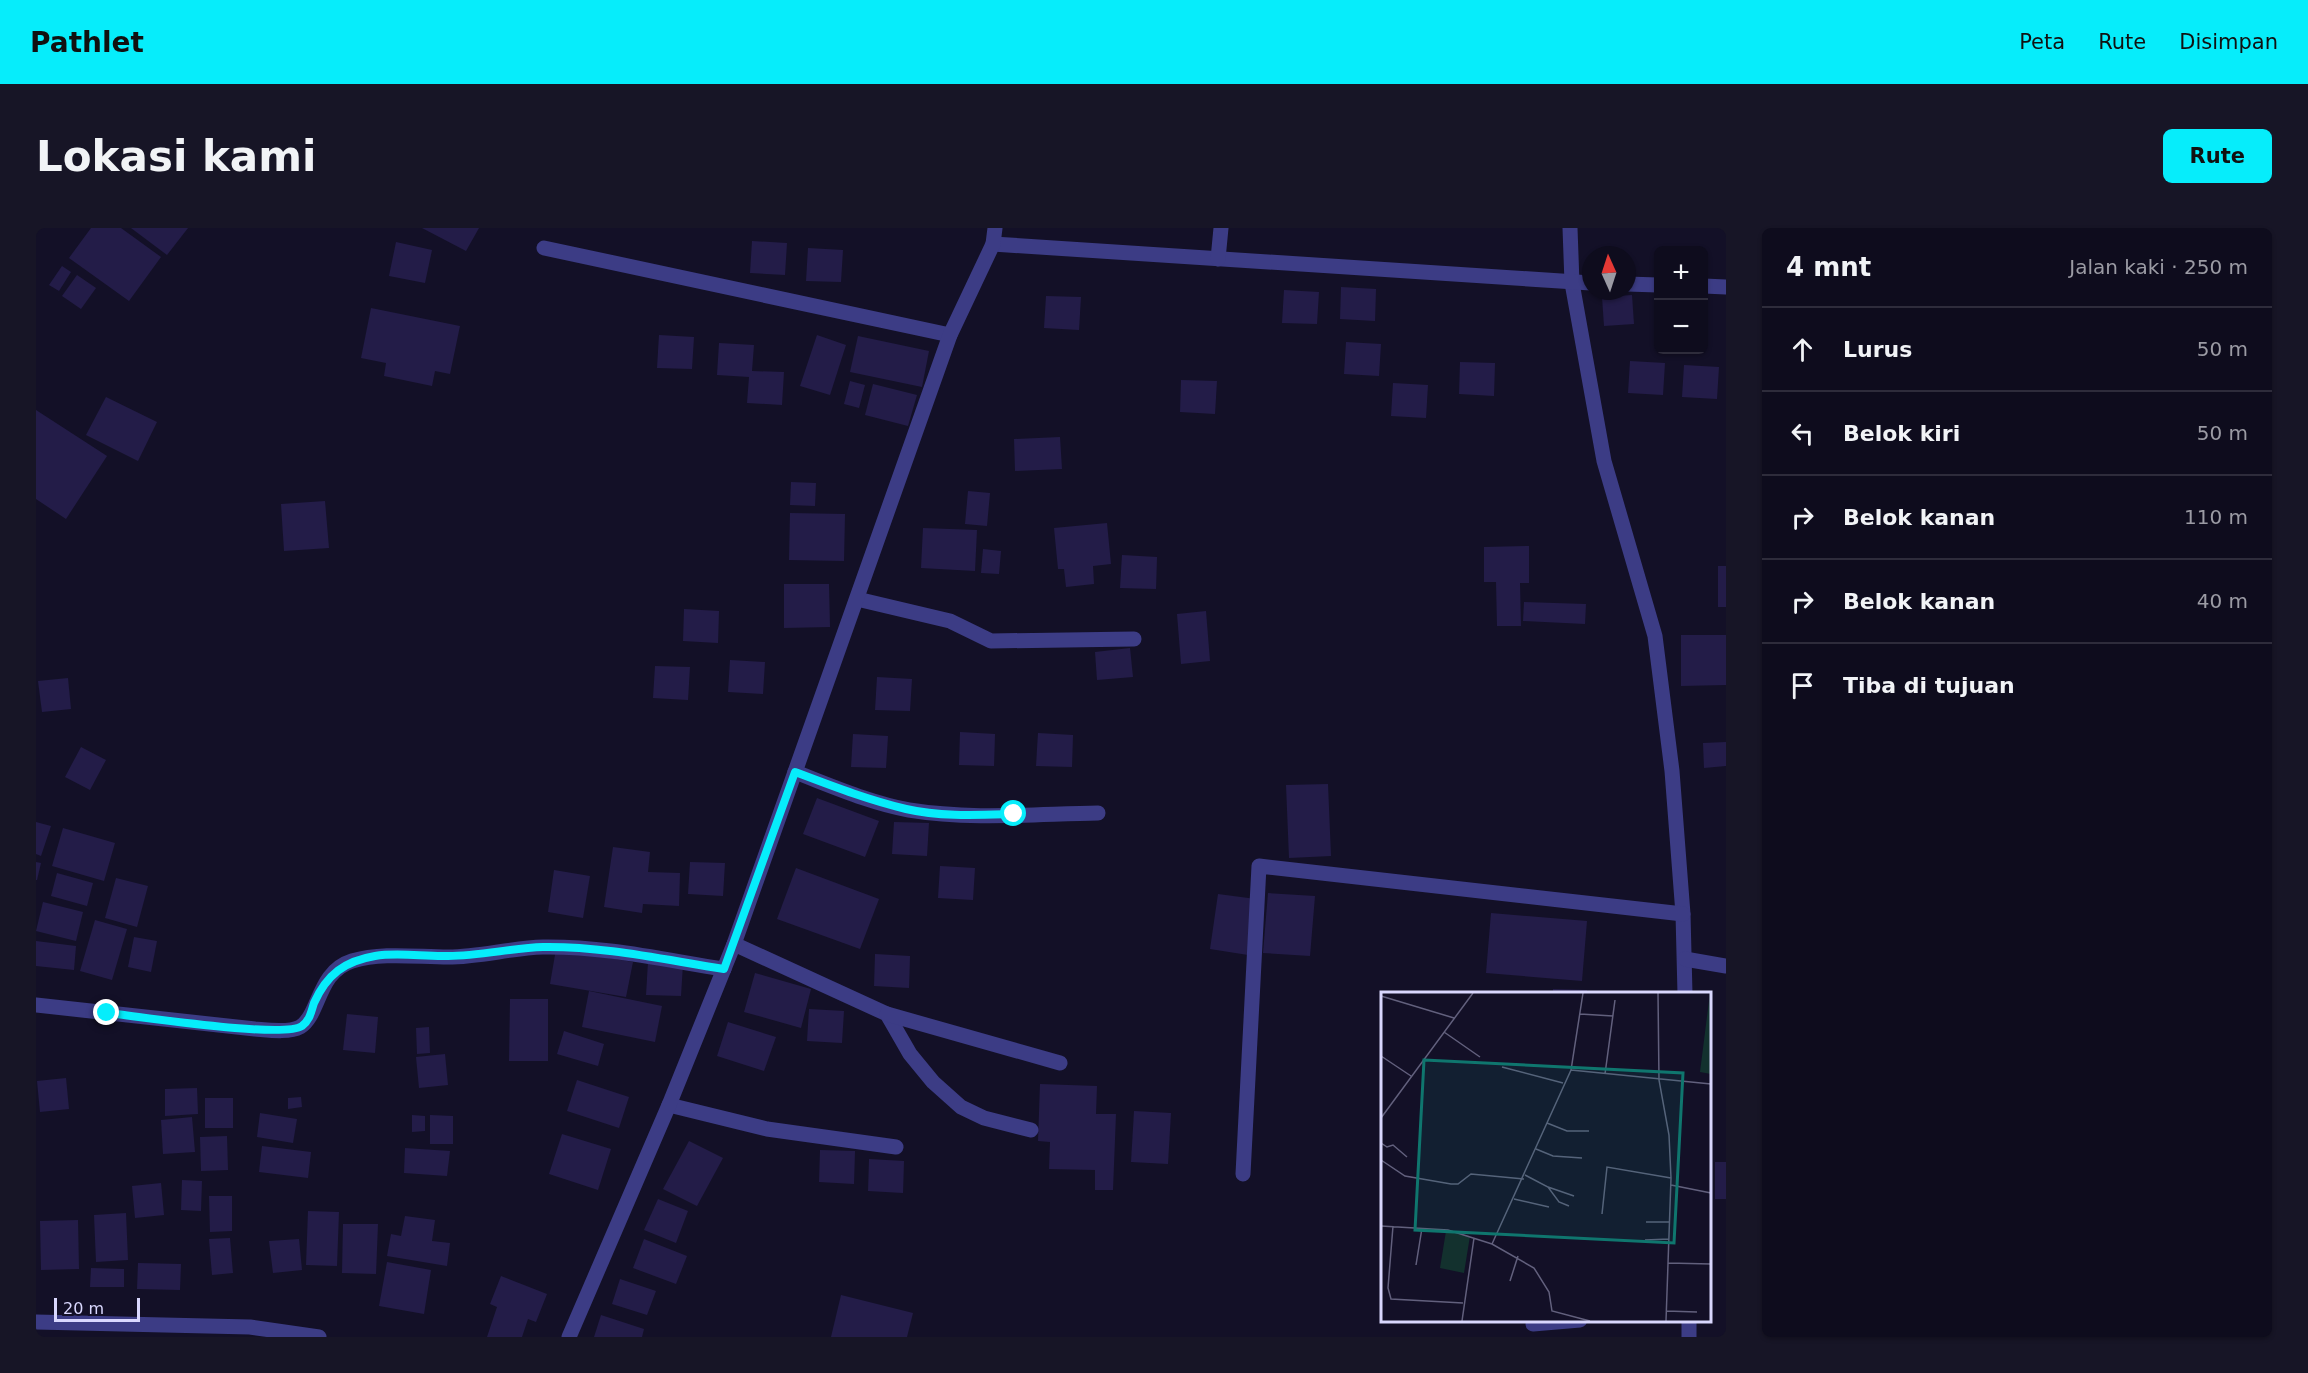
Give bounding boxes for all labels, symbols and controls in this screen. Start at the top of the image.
text: Pathlet [30,26,144,59]
text: Peta [2019,30,2065,54]
text: Rute [2098,30,2146,54]
text: Disimpan [2179,30,2278,54]
button: Rute [2163,129,2272,183]
text: Lokasi kami [36,132,316,181]
north arrow [1582,246,1636,300]
map controls [1654,246,1708,354]
button: + [1654,246,1708,300]
text: 4 mnt [1786,252,1871,282]
text: Jalan kaki · 250 m [2069,255,2248,279]
button: − [1654,300,1708,354]
icon: ahead [1786,333,1819,366]
text: Lurus [1843,337,1912,362]
text: 50 m [2197,337,2248,361]
icon: left [1786,417,1819,450]
text: Belok kiri [1843,421,1960,446]
text: 50 m [2197,421,2248,445]
icon: right [1786,501,1819,534]
text: Belok kanan [1843,505,1995,530]
text: 110 m [2184,505,2248,529]
icon: right [1786,585,1819,618]
text: Belok kanan [1843,589,1995,614]
text: 40 m [2197,589,2248,613]
icon: arrive [1786,669,1819,702]
text: Tiba di tujuan [1843,673,2015,698]
route start [1000,800,1026,826]
inset map [1381,992,1711,1322]
route end [93,999,119,1025]
scale bar [54,1295,140,1322]
text: 20 m [63,1299,104,1318]

